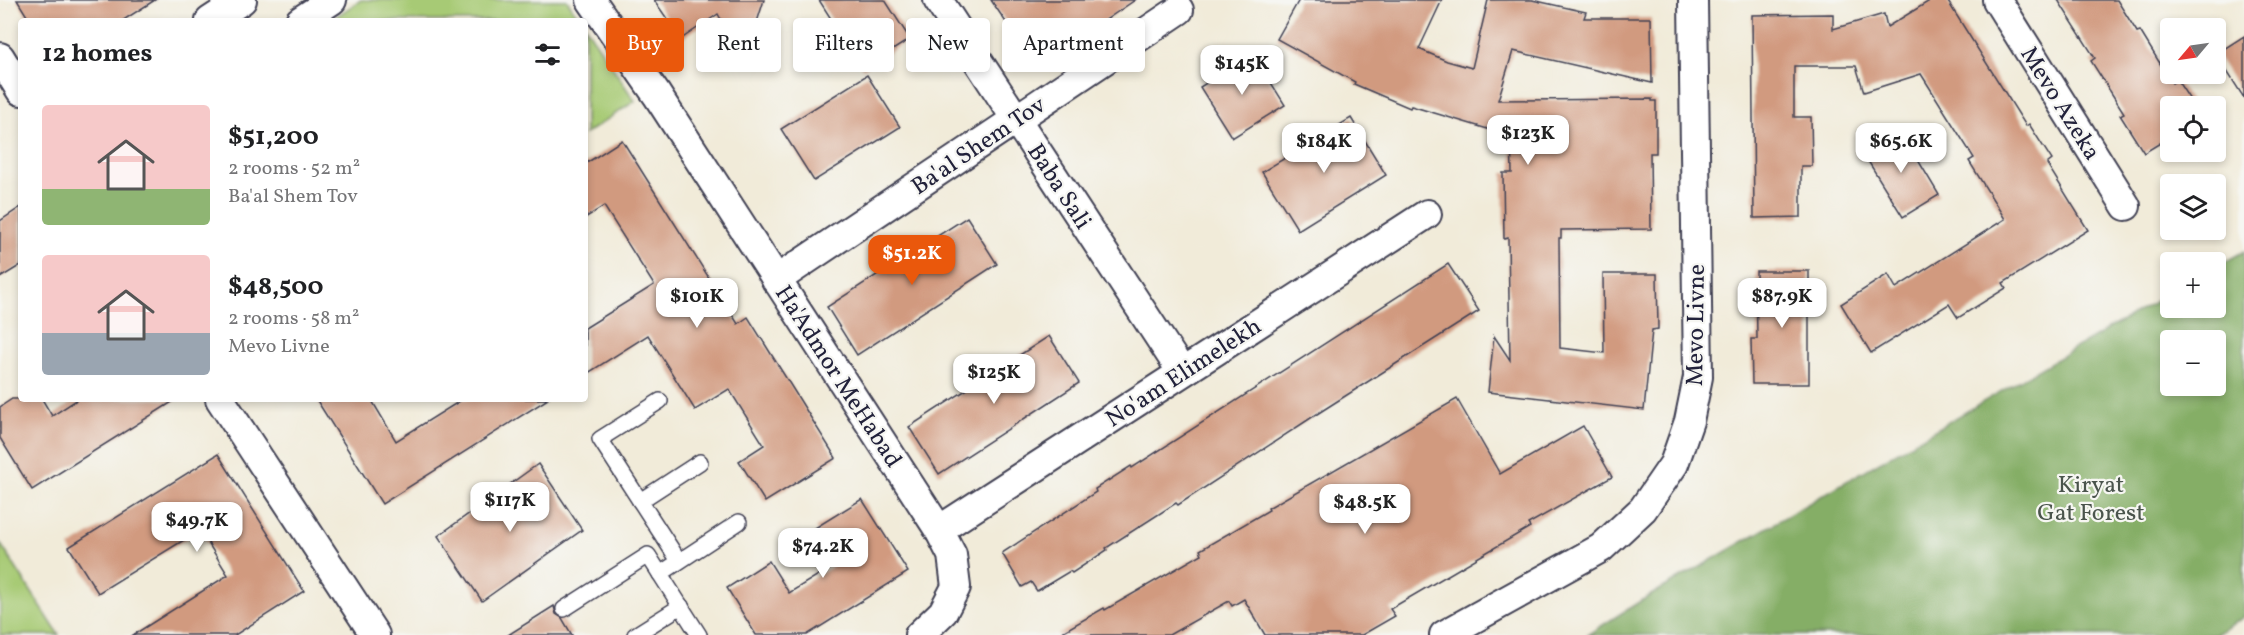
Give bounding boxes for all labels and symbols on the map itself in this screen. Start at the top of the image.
north arrow [2160,18,2226,84]
street label: Mevo Azeka [2011,41,2108,167]
pin: $145K [1200,45,1284,96]
street label: Ba'al Shem Tov [905,89,1053,204]
pin: $123K [1486,115,1570,166]
pin: $184K [1282,123,1366,174]
pin: $65.6K [1852,123,1950,174]
street label: Baba Sali [1018,137,1099,237]
pin: $51.2K [863,235,961,286]
street label: Mevo Livne [1679,264,1715,386]
pin: $101K [655,278,739,329]
pin: $87.9K [1733,278,1831,329]
street label: Ha'Admor MeHabad [765,279,909,475]
street label: No'am Elimelekh [1100,311,1269,437]
pin: $125K [952,354,1036,405]
park label: Kiryat Gat Forest [2037,469,2145,531]
pin: $117K [468,482,552,533]
pin: $48.5K [1316,484,1414,535]
pin: $49.7K [148,502,246,553]
pin: $74.2K [774,528,872,579]

